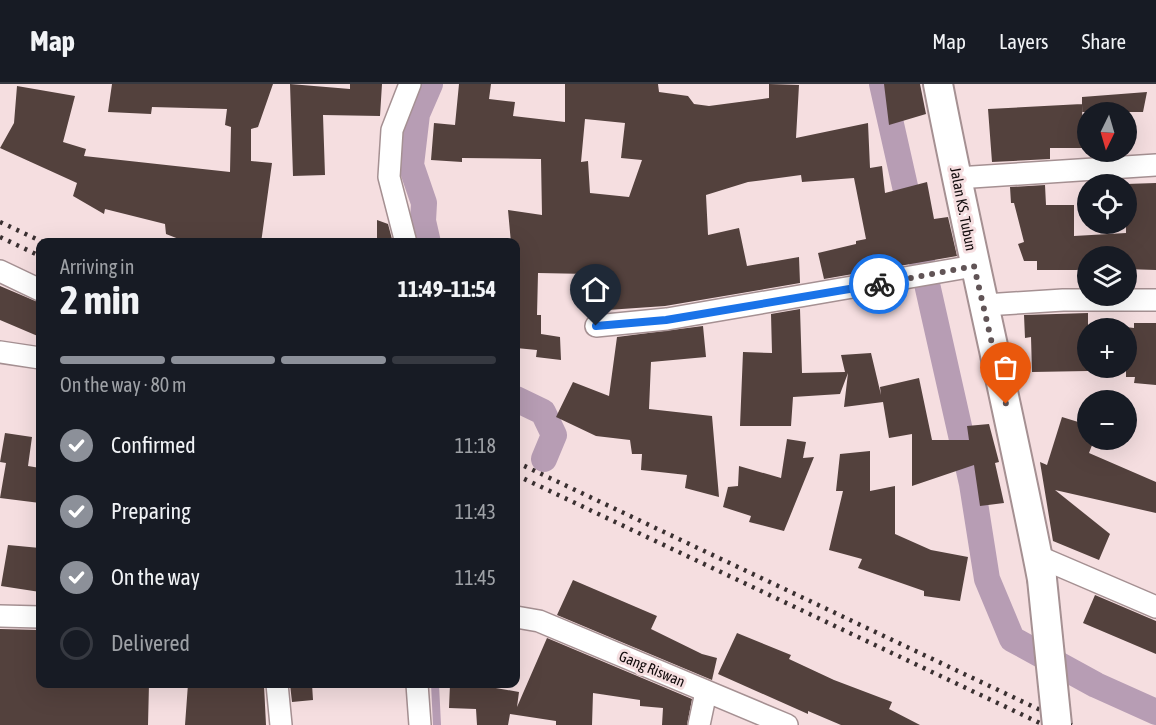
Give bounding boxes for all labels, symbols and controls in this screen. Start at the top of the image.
text: Map [30,25,75,57]
text: Map [932,29,966,53]
text: Layers [999,29,1049,53]
text: Share [1082,29,1126,53]
north arrow [1077,102,1137,162]
map controls [1077,102,1137,450]
street label: Jalan KS. Tubun [947,165,980,252]
button: locate [1077,174,1137,234]
button: layers [1077,246,1137,306]
courier [849,254,909,314]
text: Arriving in [60,255,134,278]
pin [570,264,621,326]
icon: bike [863,268,896,301]
icon: home [579,273,612,306]
text: 11:49–11:54 [398,276,496,302]
text: 2 min [60,278,140,322]
button: + [1077,318,1137,378]
pin [980,342,1031,404]
icon: bag [989,351,1022,384]
text: On the way · 80 m [60,373,186,396]
button: − [1077,390,1137,450]
icon: check [60,429,93,462]
text: Confirmed [111,432,196,458]
text: 11:18 [455,434,496,457]
icon: check [60,495,93,528]
text: Preparing [111,498,191,524]
text: 11:43 [455,500,496,523]
icon: check [60,561,93,594]
text: On the way [111,564,200,590]
text: 11:45 [455,566,496,589]
text: Delivered [111,630,190,656]
street label: Gang Riswan [617,647,688,690]

